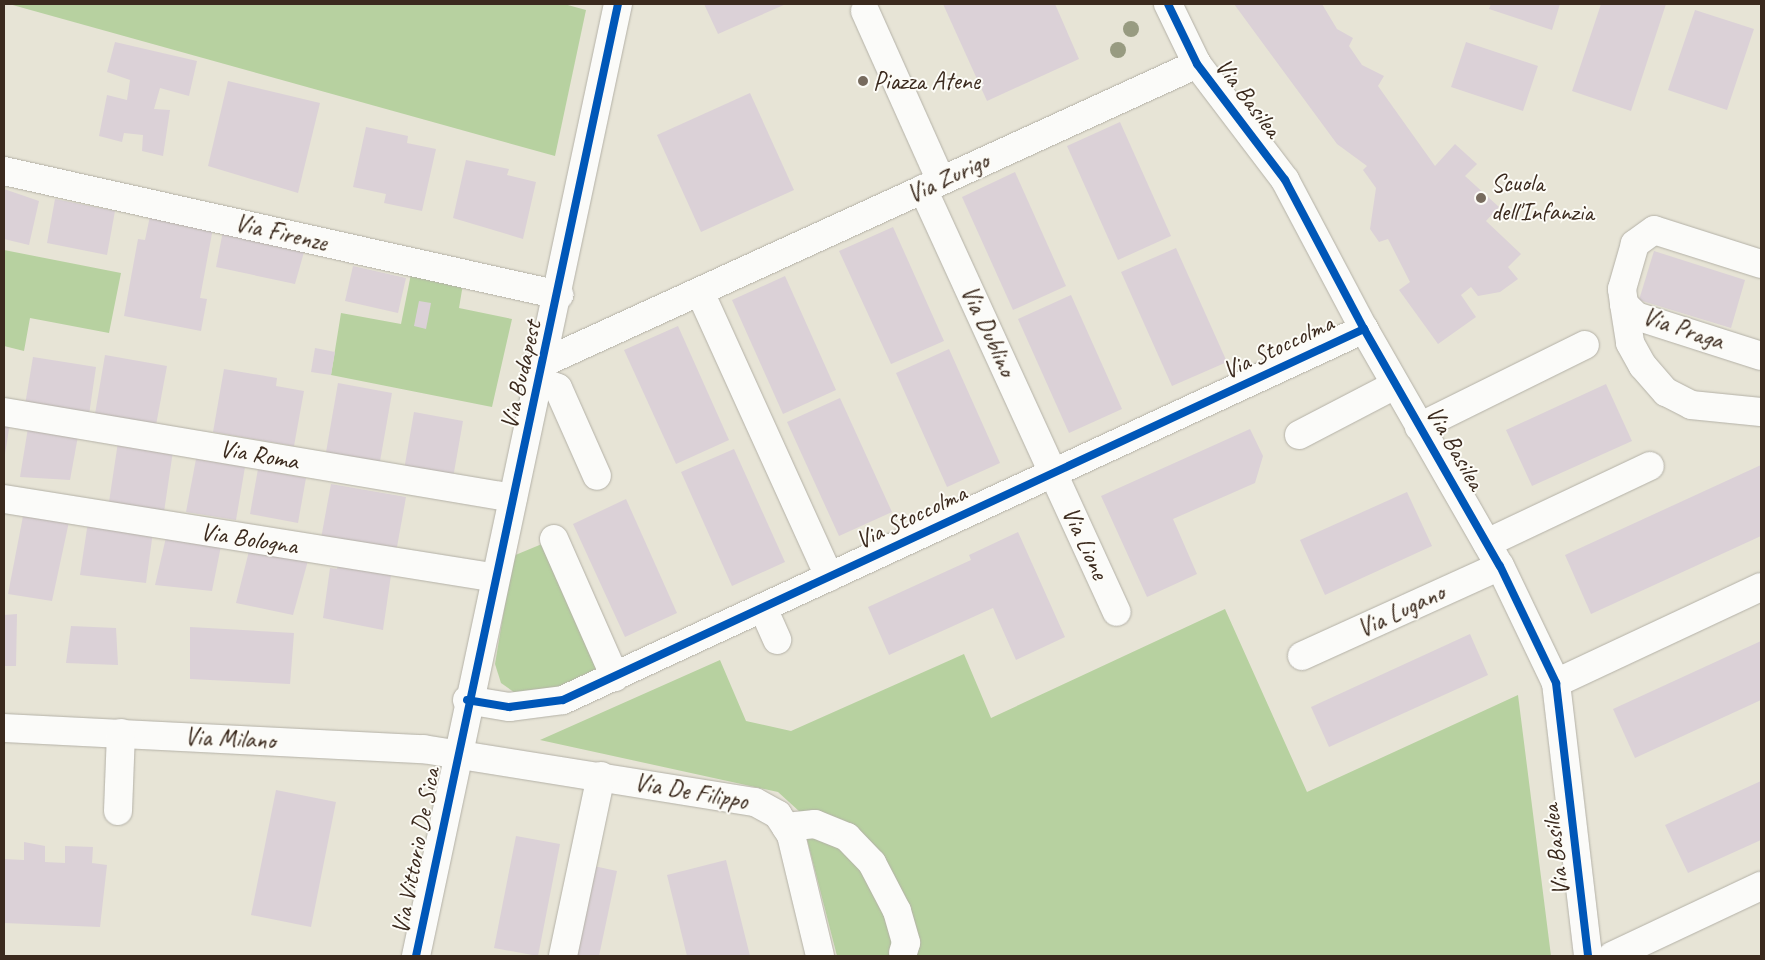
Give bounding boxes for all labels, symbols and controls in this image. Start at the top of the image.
street label: Via Basilea [1208,52,1288,144]
place label: Piazza Atene [873,66,980,96]
marker: Piazza Atene [857,75,869,87]
street label: Via Zurigo [903,146,993,210]
place label: Scuola dell'Infanzia [1491,169,1594,228]
marker: Scuola dell'Infanzia [1475,192,1487,204]
street label: Via Firenze [232,208,330,258]
street label: Via Dublino [954,281,1022,381]
street label: Via Praga [1639,301,1727,357]
street label: Via Stoccolma [1218,308,1338,386]
street label: Via Budapest [494,318,548,432]
street label: Via Basilea [1419,400,1491,496]
street label: Via Roma [217,433,301,477]
street label: Via Stoccolma [851,478,971,556]
street label: Via Lione [1055,502,1115,584]
street label: Via Bologna [198,516,300,562]
street label: Via Lugano [1353,578,1449,644]
street label: Via Milano [184,722,276,756]
street label: Via Vittorio De Sica [385,765,447,937]
street label: Via De Filippo [632,767,750,817]
street label: Via Basilea [1535,802,1577,898]

